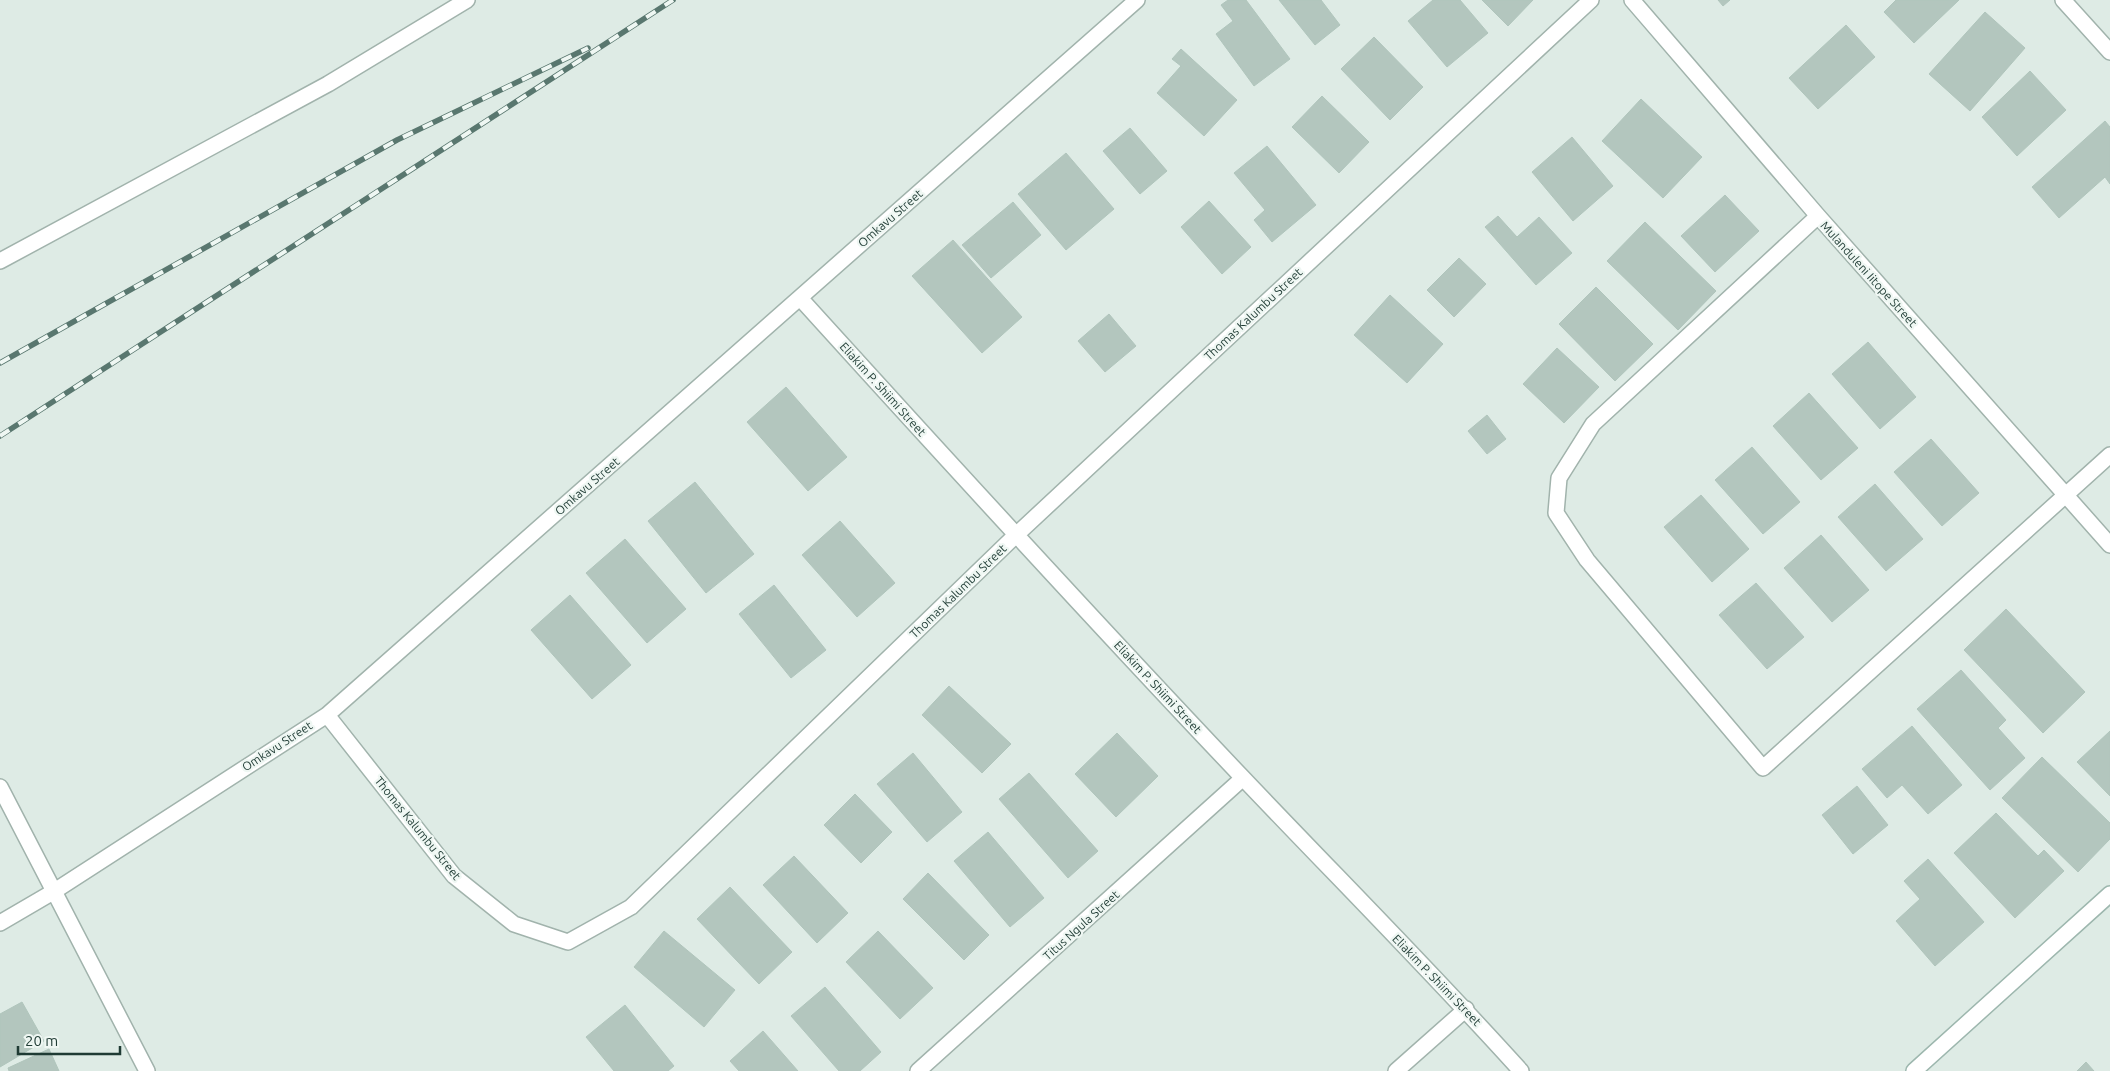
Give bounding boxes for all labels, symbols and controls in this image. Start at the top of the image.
street label: Omkavu Street [855,186,925,249]
street label: Mulanduleni Iitope Street [1818,219,1920,330]
street label: Thomas Kalumbu Street [1201,265,1305,363]
street label: Eliakim P. Shiimi Street [838,340,929,439]
street label: Omkavu Street [552,454,622,517]
street label: Thomas Kalumbu Street [907,541,1009,640]
street label: Eliakim P. Shiimi Street [1112,638,1204,736]
street label: Omkavu Street [240,718,315,773]
street label: Thomas Kalumbu Street [372,774,464,882]
street label: Titus Ngula Street [1040,887,1122,962]
street label: Eliakim P. Shiimi Street [1390,932,1484,1028]
scale bar [18,1024,120,1056]
text: 20 m [25,1032,58,1049]

